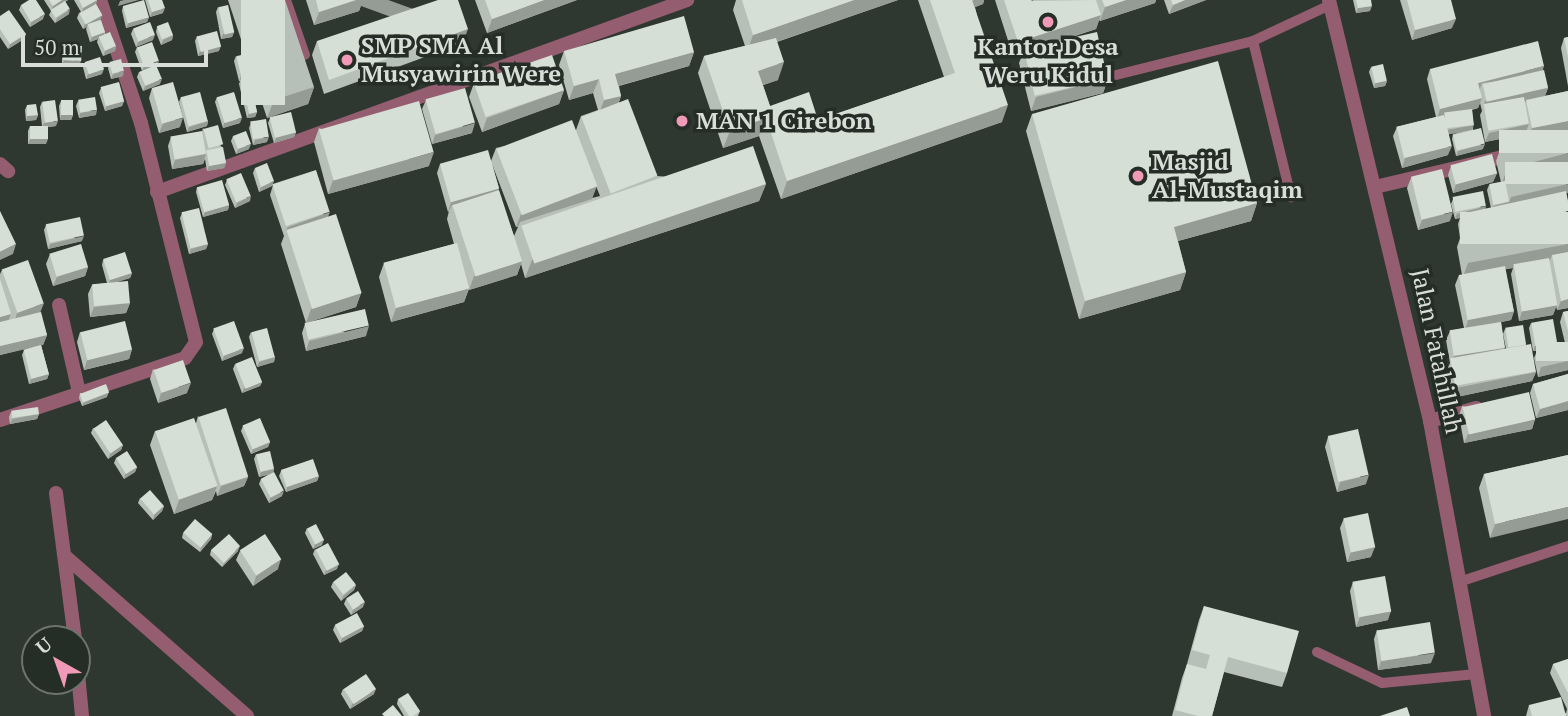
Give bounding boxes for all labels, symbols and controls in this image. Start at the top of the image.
marker: Kantor Desa Weru Kidul [1040,14,1056,30]
scale bar [24,21,212,65]
place label: SMP SMA Al Musyawirin Were [361,32,561,88]
text: 50 m [34,33,80,61]
place label: Kantor Desa Weru Kidul [977,33,1119,89]
marker: SMP SMA Al Musyawirin Were [339,52,355,68]
place label: MAN 1 Cirebon [696,107,871,135]
marker: MAN 1 Cirebon [674,113,690,129]
place label: Masjid Al-Mustaqim [1152,148,1303,204]
marker: Masjid Al-Mustaqim [1130,168,1146,184]
street label: Jalan Fatahillah [1405,266,1469,436]
north arrow [21,625,91,695]
text: U [30,631,57,659]

